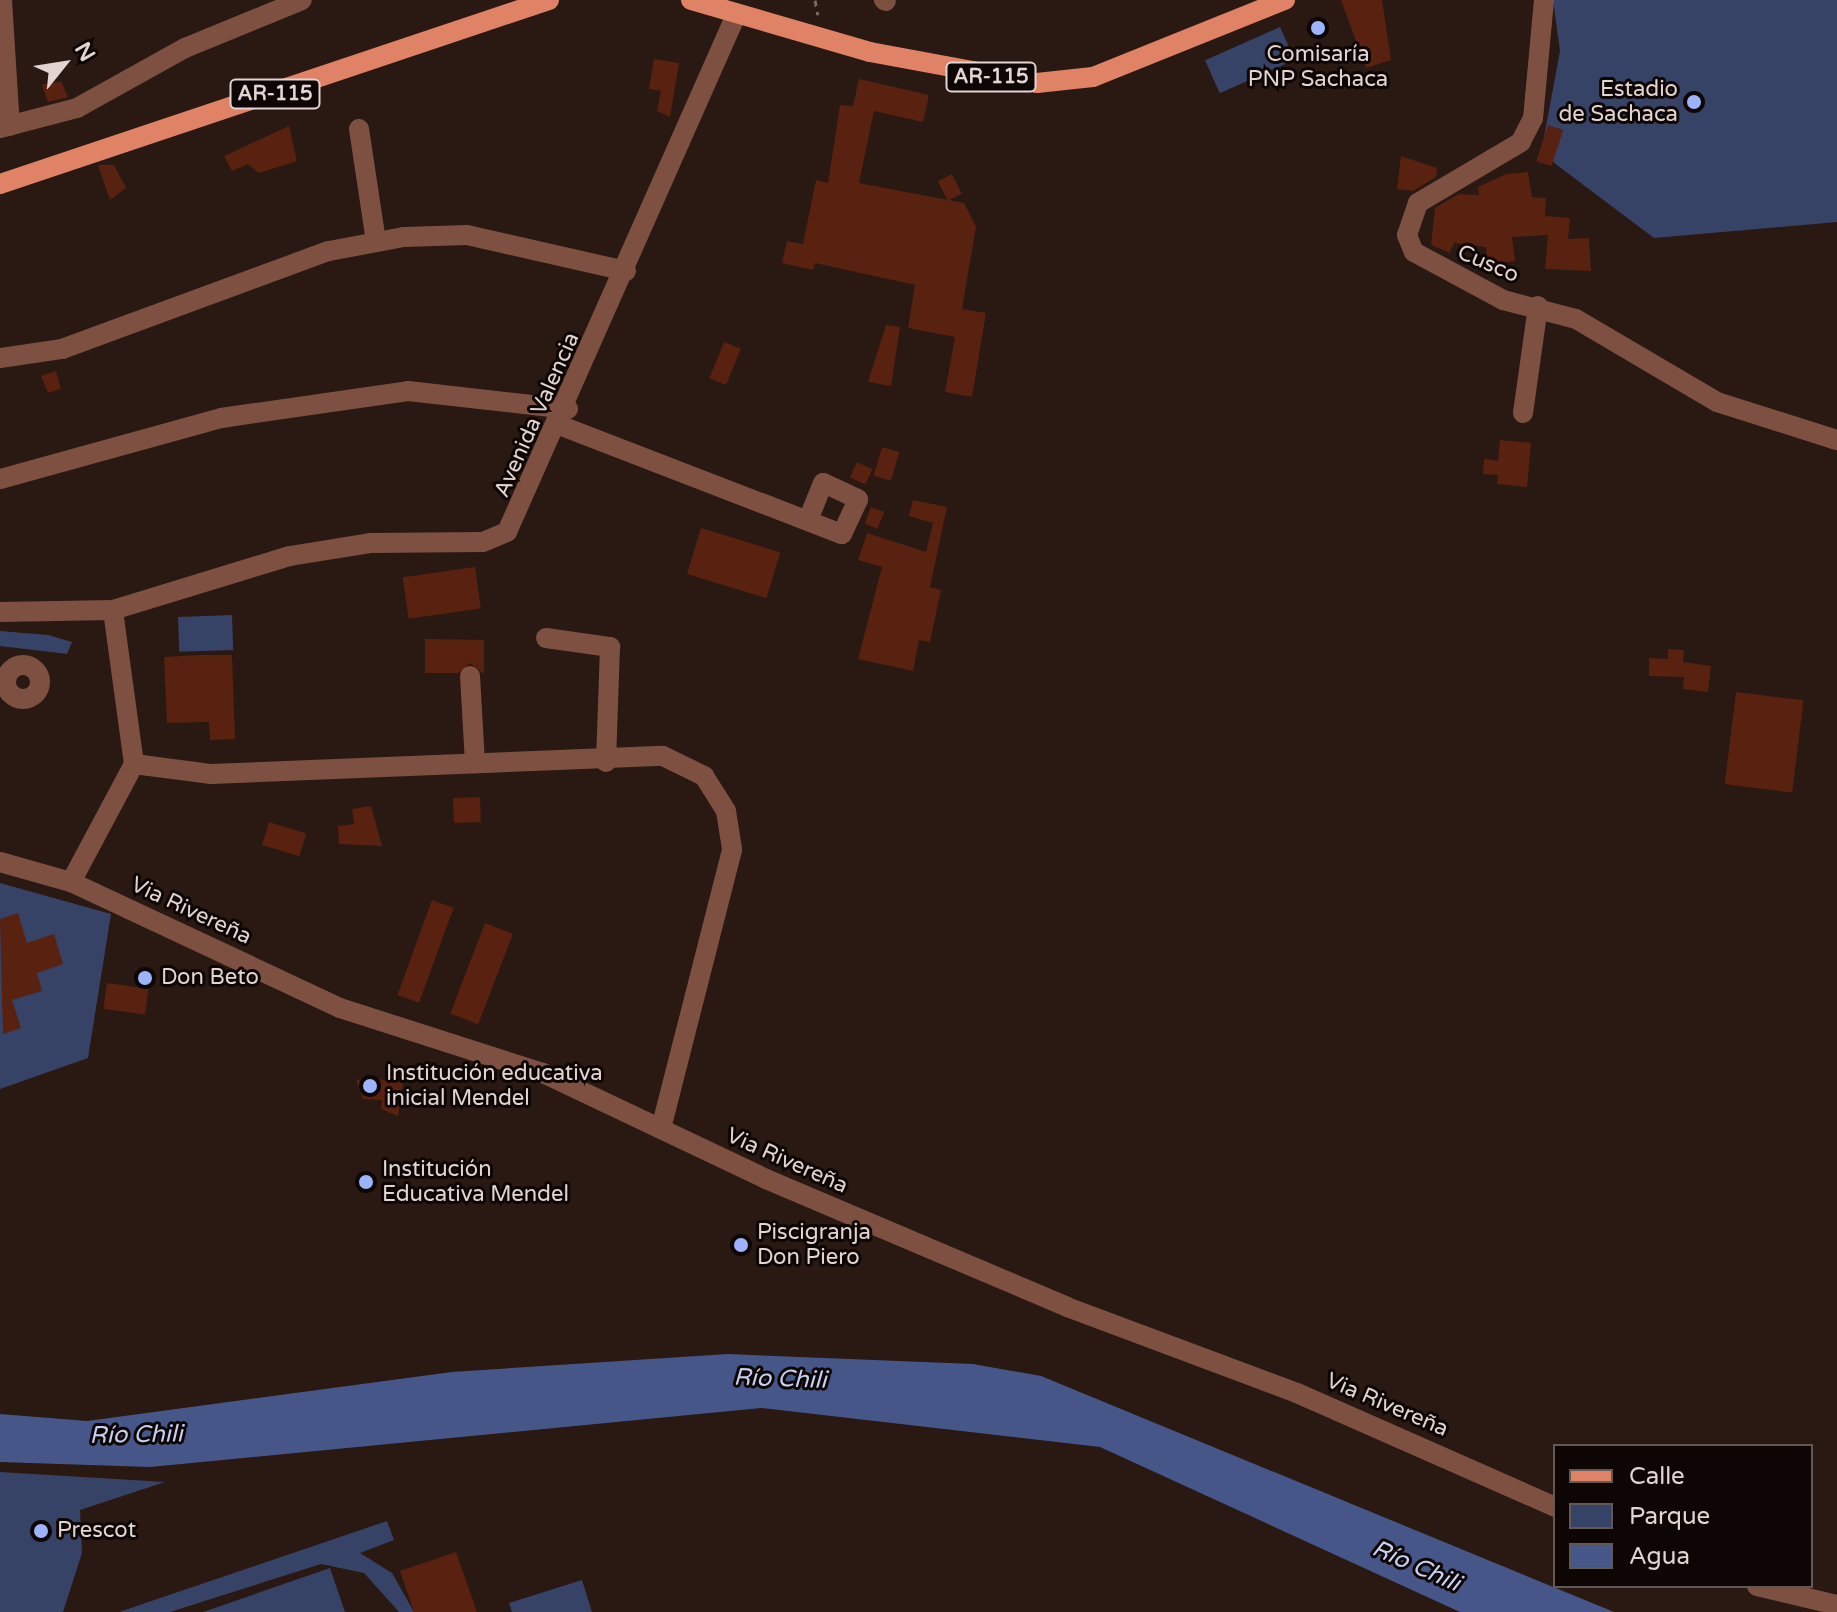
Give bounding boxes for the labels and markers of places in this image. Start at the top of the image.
marker: Comisaría PNP Sachaca [1309,19,1327,37]
place label: Comisaría PNP Sachaca [1248,41,1388,92]
place label: Estadio de Sachaca [1558,76,1678,128]
marker: Estadio de Sachaca [1685,93,1703,111]
place label: Don Beto [161,965,259,991]
marker: Don Beto [136,969,154,987]
place label: Institución educativa inicial Mendel [386,1060,603,1112]
marker: Institución educativa inicial Mendel [361,1077,379,1095]
place label: Institución Educativa Mendel [382,1156,569,1208]
marker: Institución Educativa Mendel [357,1173,375,1191]
place label: Piscigranja Don Piero [757,1219,871,1270]
marker: Piscigranja Don Piero [732,1236,750,1254]
place label: Prescot [57,1518,136,1544]
marker: Prescot [32,1522,50,1540]

